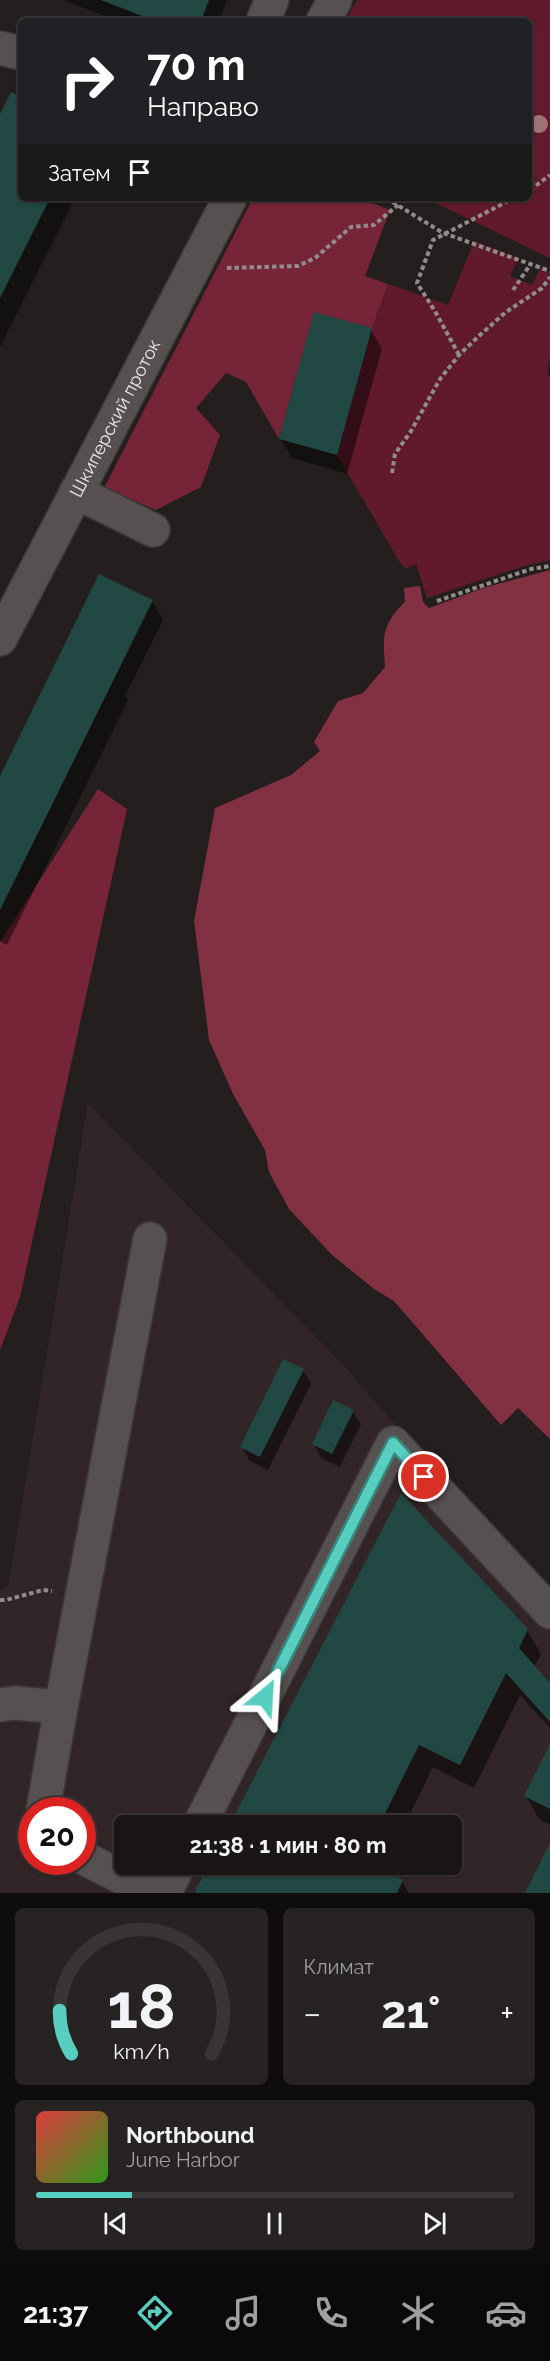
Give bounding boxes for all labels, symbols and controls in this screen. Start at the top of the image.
text: 70 m [147,41,246,90]
icon: right [48,42,126,120]
text: Направо [147,91,259,122]
icon: arrive [123,156,156,189]
text: Затем [48,160,111,186]
street label: Шкиперский проток [65,335,165,500]
pin [398,1451,449,1502]
icon: arrive [407,1460,440,1493]
position arrow [233,1665,297,1729]
speed limit sign: 20 [18,1797,96,1875]
text: 21:38 · 1 мин · 80 m [190,1832,386,1858]
text: Климат [304,1955,374,1979]
text: 18 [107,1969,176,2043]
text: 21° [381,1986,441,2039]
text: − [304,1994,321,2033]
text: + [500,1994,514,2033]
text: km/h [113,2039,170,2064]
text: Northbound [126,2122,255,2148]
text: June Harbor [126,2148,240,2172]
icon: previous [99,2207,132,2240]
icon: pause [258,2207,291,2240]
icon: next [418,2207,451,2240]
icon: directions [134,2292,176,2334]
icon: music [222,2292,264,2334]
icon: phone [310,2292,352,2334]
icon: climate [397,2292,439,2334]
icon: car [485,2292,527,2334]
text: 21:37 [23,2298,88,2329]

